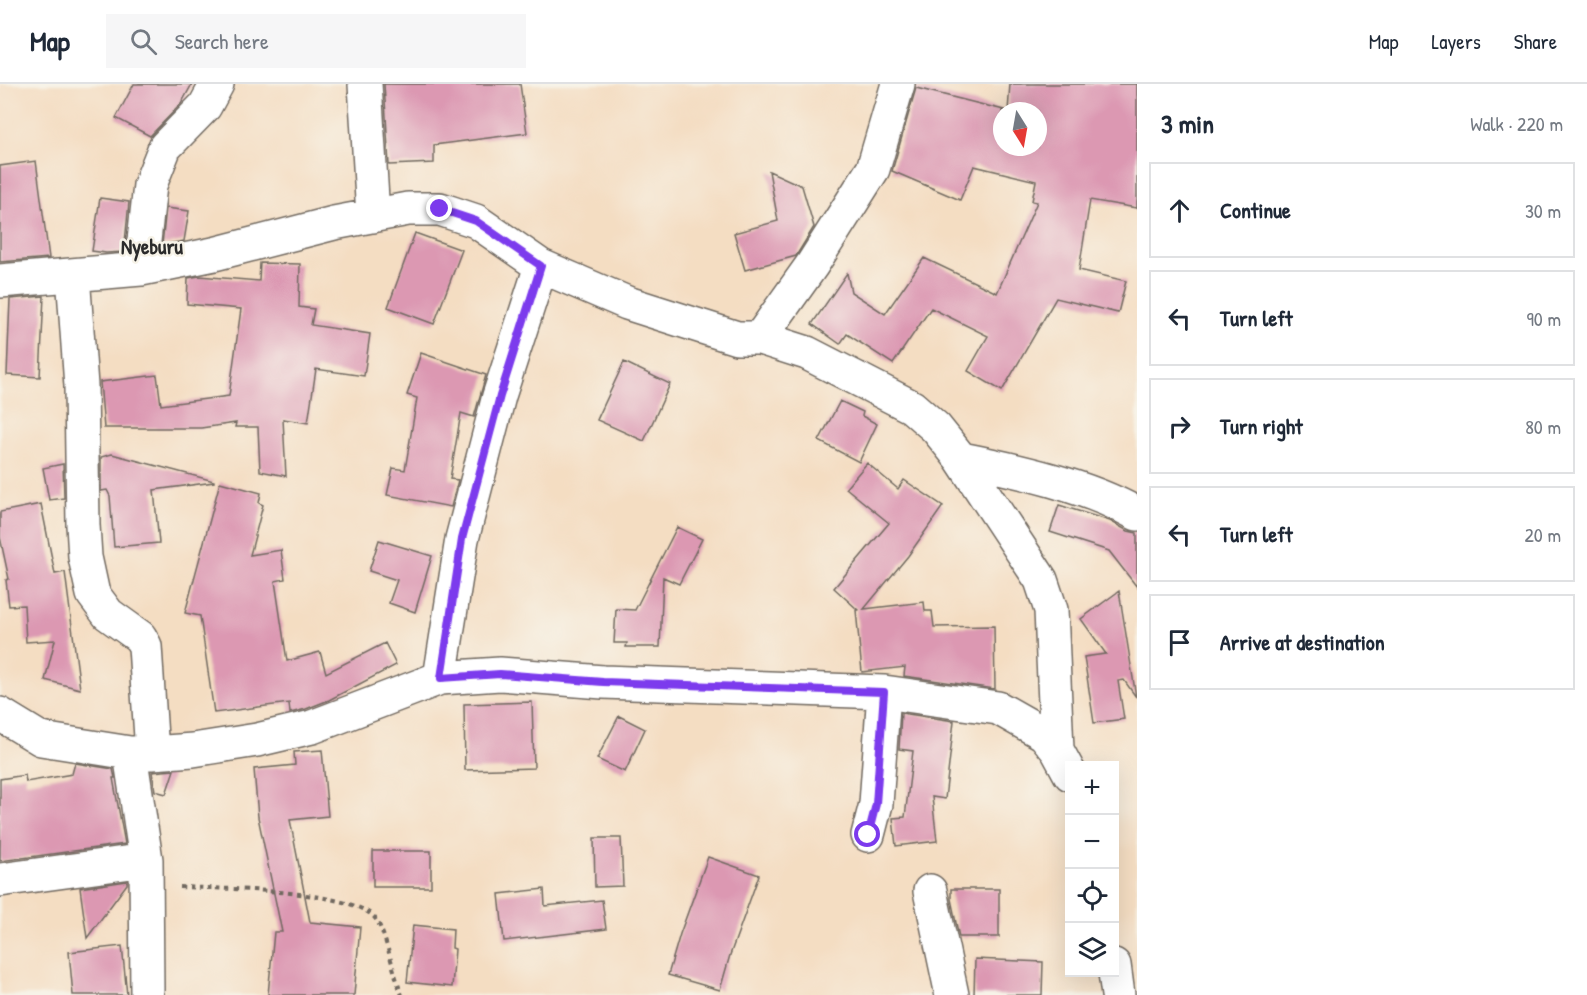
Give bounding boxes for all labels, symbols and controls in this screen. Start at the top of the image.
search box [106,14,526,68]
text: Map [30,22,70,60]
icon: search [127,25,160,58]
text: Search here [175,26,269,56]
text: Map [1369,27,1398,56]
text: Layers [1431,27,1481,56]
text: Share [1514,27,1557,56]
north arrow [993,102,1047,156]
text: 3 min [1161,106,1214,141]
text: Walk · 220 m [1470,110,1563,137]
icon: ahead [1163,194,1196,227]
route end [426,195,452,221]
text: Continue [1220,195,1291,225]
text: 30 m [1525,197,1561,224]
district label: Nyeburu [121,232,184,262]
icon: left [1163,302,1196,335]
text: Turn left [1220,303,1293,333]
text: 90 m [1527,305,1561,332]
icon: right [1163,410,1196,443]
text: Turn right [1220,411,1303,441]
text: 80 m [1525,413,1561,440]
icon: left [1163,518,1196,551]
text: Turn left [1220,519,1293,549]
text: 20 m [1524,521,1561,548]
icon: arrive [1163,626,1196,659]
text: Arrive at destination [1220,627,1385,657]
map controls [1065,761,1119,977]
button: + [1065,761,1119,815]
button: − [1065,815,1119,869]
route start [854,821,880,847]
button: locate [1065,869,1119,923]
button: layers [1065,923,1119,977]

